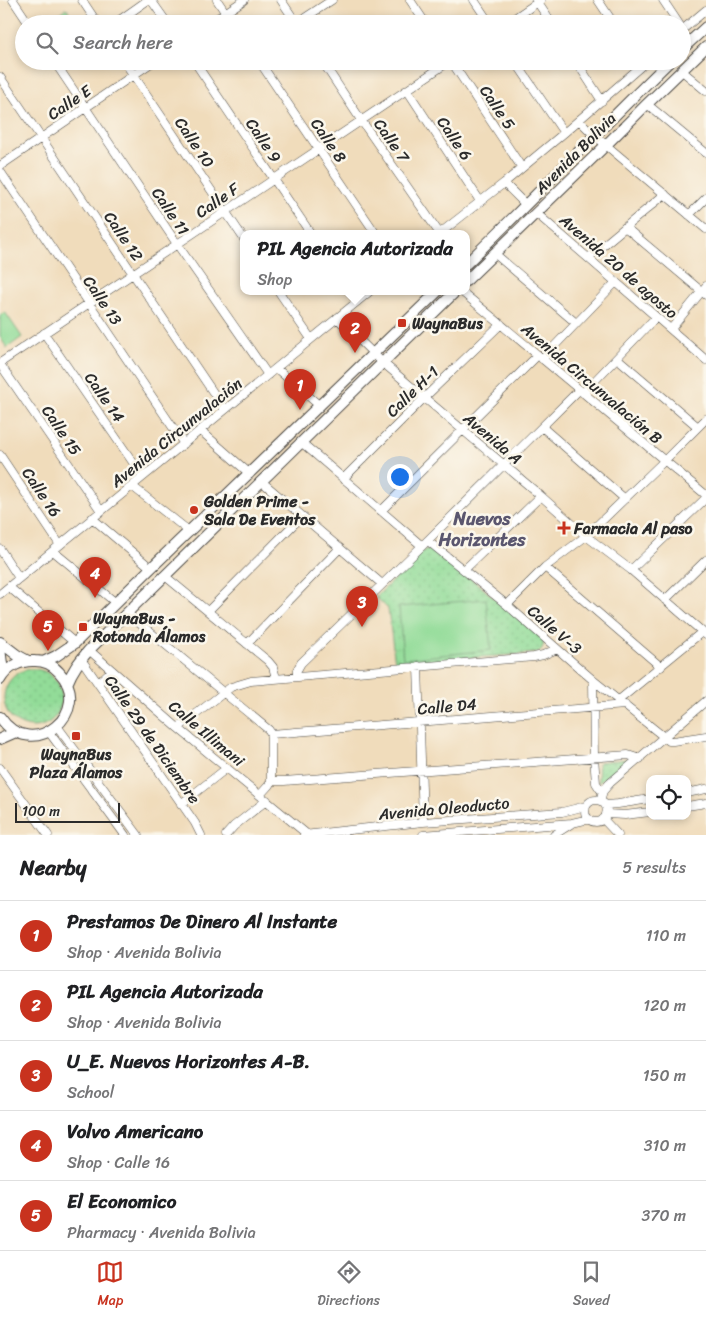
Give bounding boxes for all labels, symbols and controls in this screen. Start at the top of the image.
search box [15,15,691,70]
text: Search here [73,26,173,59]
icon: search [33,29,61,57]
street label: Calle E [41,76,98,128]
street label: Calle 5 [472,79,524,136]
street label: Avenida Bolivia [527,105,623,202]
street label: Calle 6 [429,110,480,167]
street label: Calle 10 [167,111,222,174]
street label: Calle 9 [238,112,289,169]
street label: Calle 8 [303,112,355,169]
street label: Calle 7 [366,112,418,169]
street label: Calle F [189,174,246,226]
street label: Calle 11 [144,181,198,242]
street label: Calle 12 [96,205,151,267]
street label: Avenida 20 de agosto [552,206,685,326]
popup [240,230,470,295]
text: PIL Agencia Autorizada [257,232,453,265]
text: Shop [257,265,292,294]
street label: Calle 13 [75,269,130,331]
place label: WaynaBus [412,309,483,338]
pin: 2 [339,312,371,353]
street label: Avenida Circunvalación B [514,315,669,452]
marker: WaynaBus [396,317,408,329]
street label: Calle H-1 [379,358,446,424]
street label: Calle 14 [77,366,133,429]
pin: 1 [284,369,316,410]
street label: Avenida Circunvalación [103,370,249,496]
street label: Calle 15 [34,399,89,462]
street label: Avenida A [456,404,529,472]
street label: Calle 16 [14,461,69,523]
your location [387,464,413,490]
place label: Golden Prime - Sala De Eventos [203,487,316,534]
district label: Nuevos Horizontes [438,503,526,556]
marker: Golden Prime - Sala De Eventos [188,504,200,516]
place label: Farmacia Al paso [573,514,692,543]
marker: Farmacia Al paso [558,522,570,534]
pin: 4 [79,557,111,598]
pin: 3 [346,586,378,627]
street label: Calle V-3 [521,597,589,662]
place label: WaynaBus - Rotonda Álamos [92,604,206,651]
pin: 5 [32,610,64,651]
marker: WaynaBus - Rotonda Álamos [77,621,89,633]
street label: Calle 29 de Diciembre [97,668,208,810]
street label: Calle D4 [416,689,478,724]
street label: Calle Illimani [162,692,252,775]
marker: WaynaBus Plaza Álamos [70,730,82,742]
place label: WaynaBus Plaza Álamos [30,740,123,787]
map controls [646,775,691,820]
button: locate [646,775,691,820]
street label: Avenida Oleoducto [376,788,511,829]
text: 100 m [22,799,60,824]
scale bar [15,800,120,823]
text: Nearby [20,849,86,887]
text: 5 results [622,853,686,882]
text: Prestamos De Dinero Al Instante [67,905,337,938]
text: 1 [33,921,39,950]
text: 110 m [646,921,686,950]
text: Shop · Avenida Bolivia [67,938,222,967]
text: PIL Agencia Autorizada [67,975,263,1008]
text: 2 [31,991,41,1020]
text: 120 m [643,991,686,1020]
text: Shop · Avenida Bolivia [67,1008,222,1037]
text: U_E. Nuevos Horizontes A-B. [67,1045,310,1078]
text: 3 [32,1061,40,1090]
text: 150 m [643,1061,686,1090]
text: School [67,1078,114,1107]
text: Volvo Americano [67,1115,203,1148]
text: 4 [31,1131,41,1160]
text: 310 m [644,1131,686,1160]
text: Shop · Calle 16 [67,1148,170,1177]
text: El Economico [67,1185,177,1218]
text: 5 [31,1201,41,1230]
text: 370 m [642,1201,686,1230]
text: Pharmacy · Avenida Bolivia [67,1218,256,1247]
tab: Map [96,1258,124,1313]
tab: Directions [317,1258,380,1313]
tab: Saved [573,1258,610,1313]

